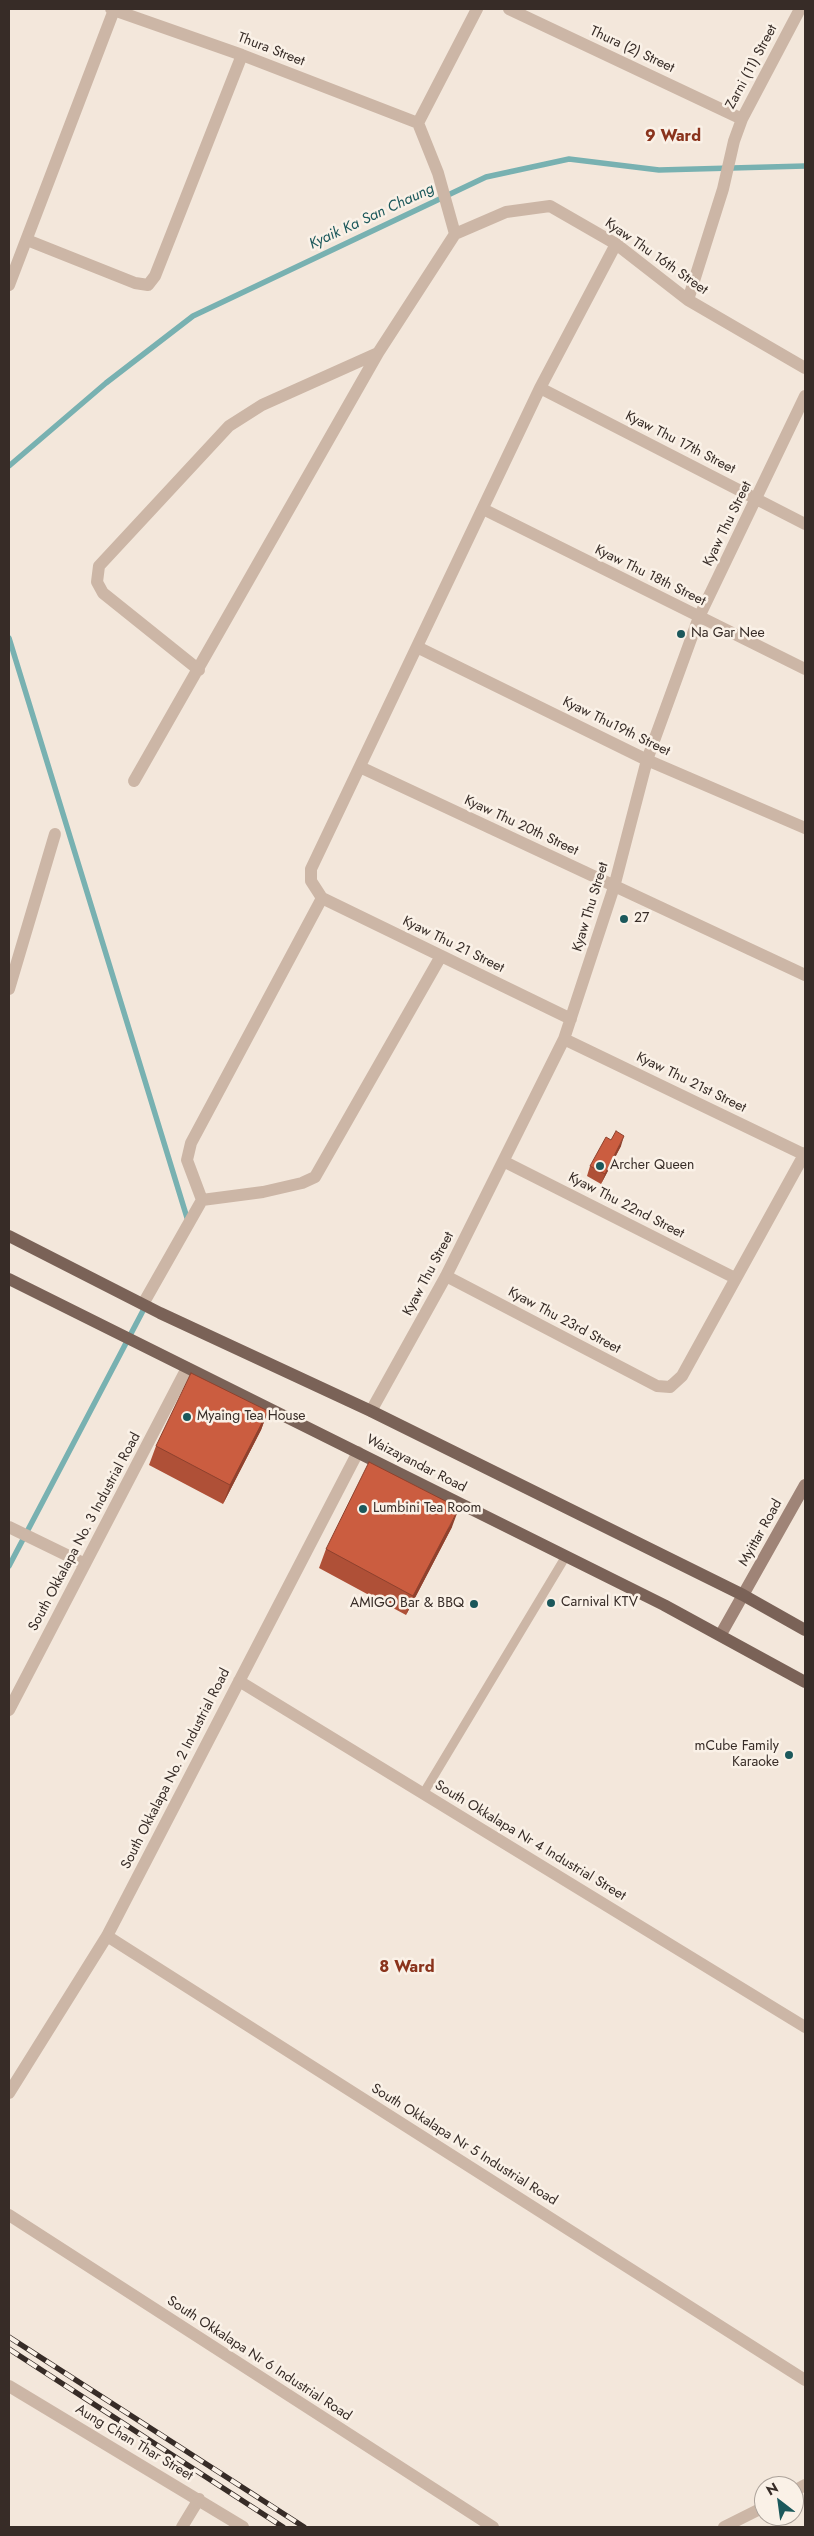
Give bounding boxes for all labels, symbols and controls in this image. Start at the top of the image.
street label: Zarni (11) Street [723,22,781,112]
street label: Thura (2) Street [587,23,677,77]
street label: Thura Street [235,30,307,70]
district label: 9 Ward [645,127,701,147]
water label: Kyaik Ka San Chaung [307,180,437,254]
street label: Kyaw Thu 16th Street [601,215,711,299]
street label: Kyaw Thu 17th Street [622,408,738,478]
street label: Kyaw Thu Street [700,479,756,569]
street label: Kyaw Thu 18th Street [592,542,708,610]
place label: Na Gar Nee [691,626,765,642]
marker: Na Gar Nee [675,628,687,640]
street label: Kyaw Thu19th Street [559,694,673,760]
street label: Kyaw Thu 20th Street [461,792,581,860]
street label: Kyaw Thu Street [569,860,613,954]
place label: 27 [634,911,649,927]
street label: Kyaw Thu 21 Street [399,913,507,977]
marker: 27 [618,913,630,925]
street label: Kyaw Thu 21st Street [633,1049,749,1117]
place label: Archer Queen [610,1158,694,1174]
marker: Archer Queen [594,1160,606,1172]
street label: Kyaw Thu 22nd Street [565,1169,687,1243]
street label: Kyaw Thu Street [400,1229,458,1319]
street label: Kyaw Thu 23rd Street [505,1284,623,1358]
place label: Myaing Tea House [197,1409,306,1425]
marker: Myaing Tea House [181,1411,193,1423]
street label: South Okkalapa No. 3 Industrial Road [25,1430,145,1634]
street label: Waizayandar Road [363,1432,469,1496]
street label: Myittar Road [736,1497,786,1569]
place label: Lumbini Tea Room [373,1501,481,1517]
marker: Lumbini Tea Room [357,1503,369,1515]
place label: Carnival KTV [561,1595,638,1611]
place label: AMIGO Bar & BBQ [350,1596,464,1612]
marker: Carnival KTV [545,1597,557,1609]
marker: AMIGO Bar & BBQ [468,1598,480,1610]
street label: South Okkalapa No. 2 Industrial Road [118,1666,234,1872]
place label: mCube Family Karaoke [694,1739,779,1771]
marker: mCube Family Karaoke [783,1749,795,1761]
street label: South Okkalapa Nr 4 Industrial Street [431,1777,629,1905]
district label: 8 Ward [379,1958,435,1978]
street label: South Okkalapa Nr 5 Industrial Road [368,2081,560,2209]
street label: South Okkalapa Nr 6 Industrial Road [164,2293,354,2425]
street label: Aung Chan Thar Street [72,2401,196,2485]
north arrow [754,2476,804,2526]
text: N [762,2477,782,2500]

